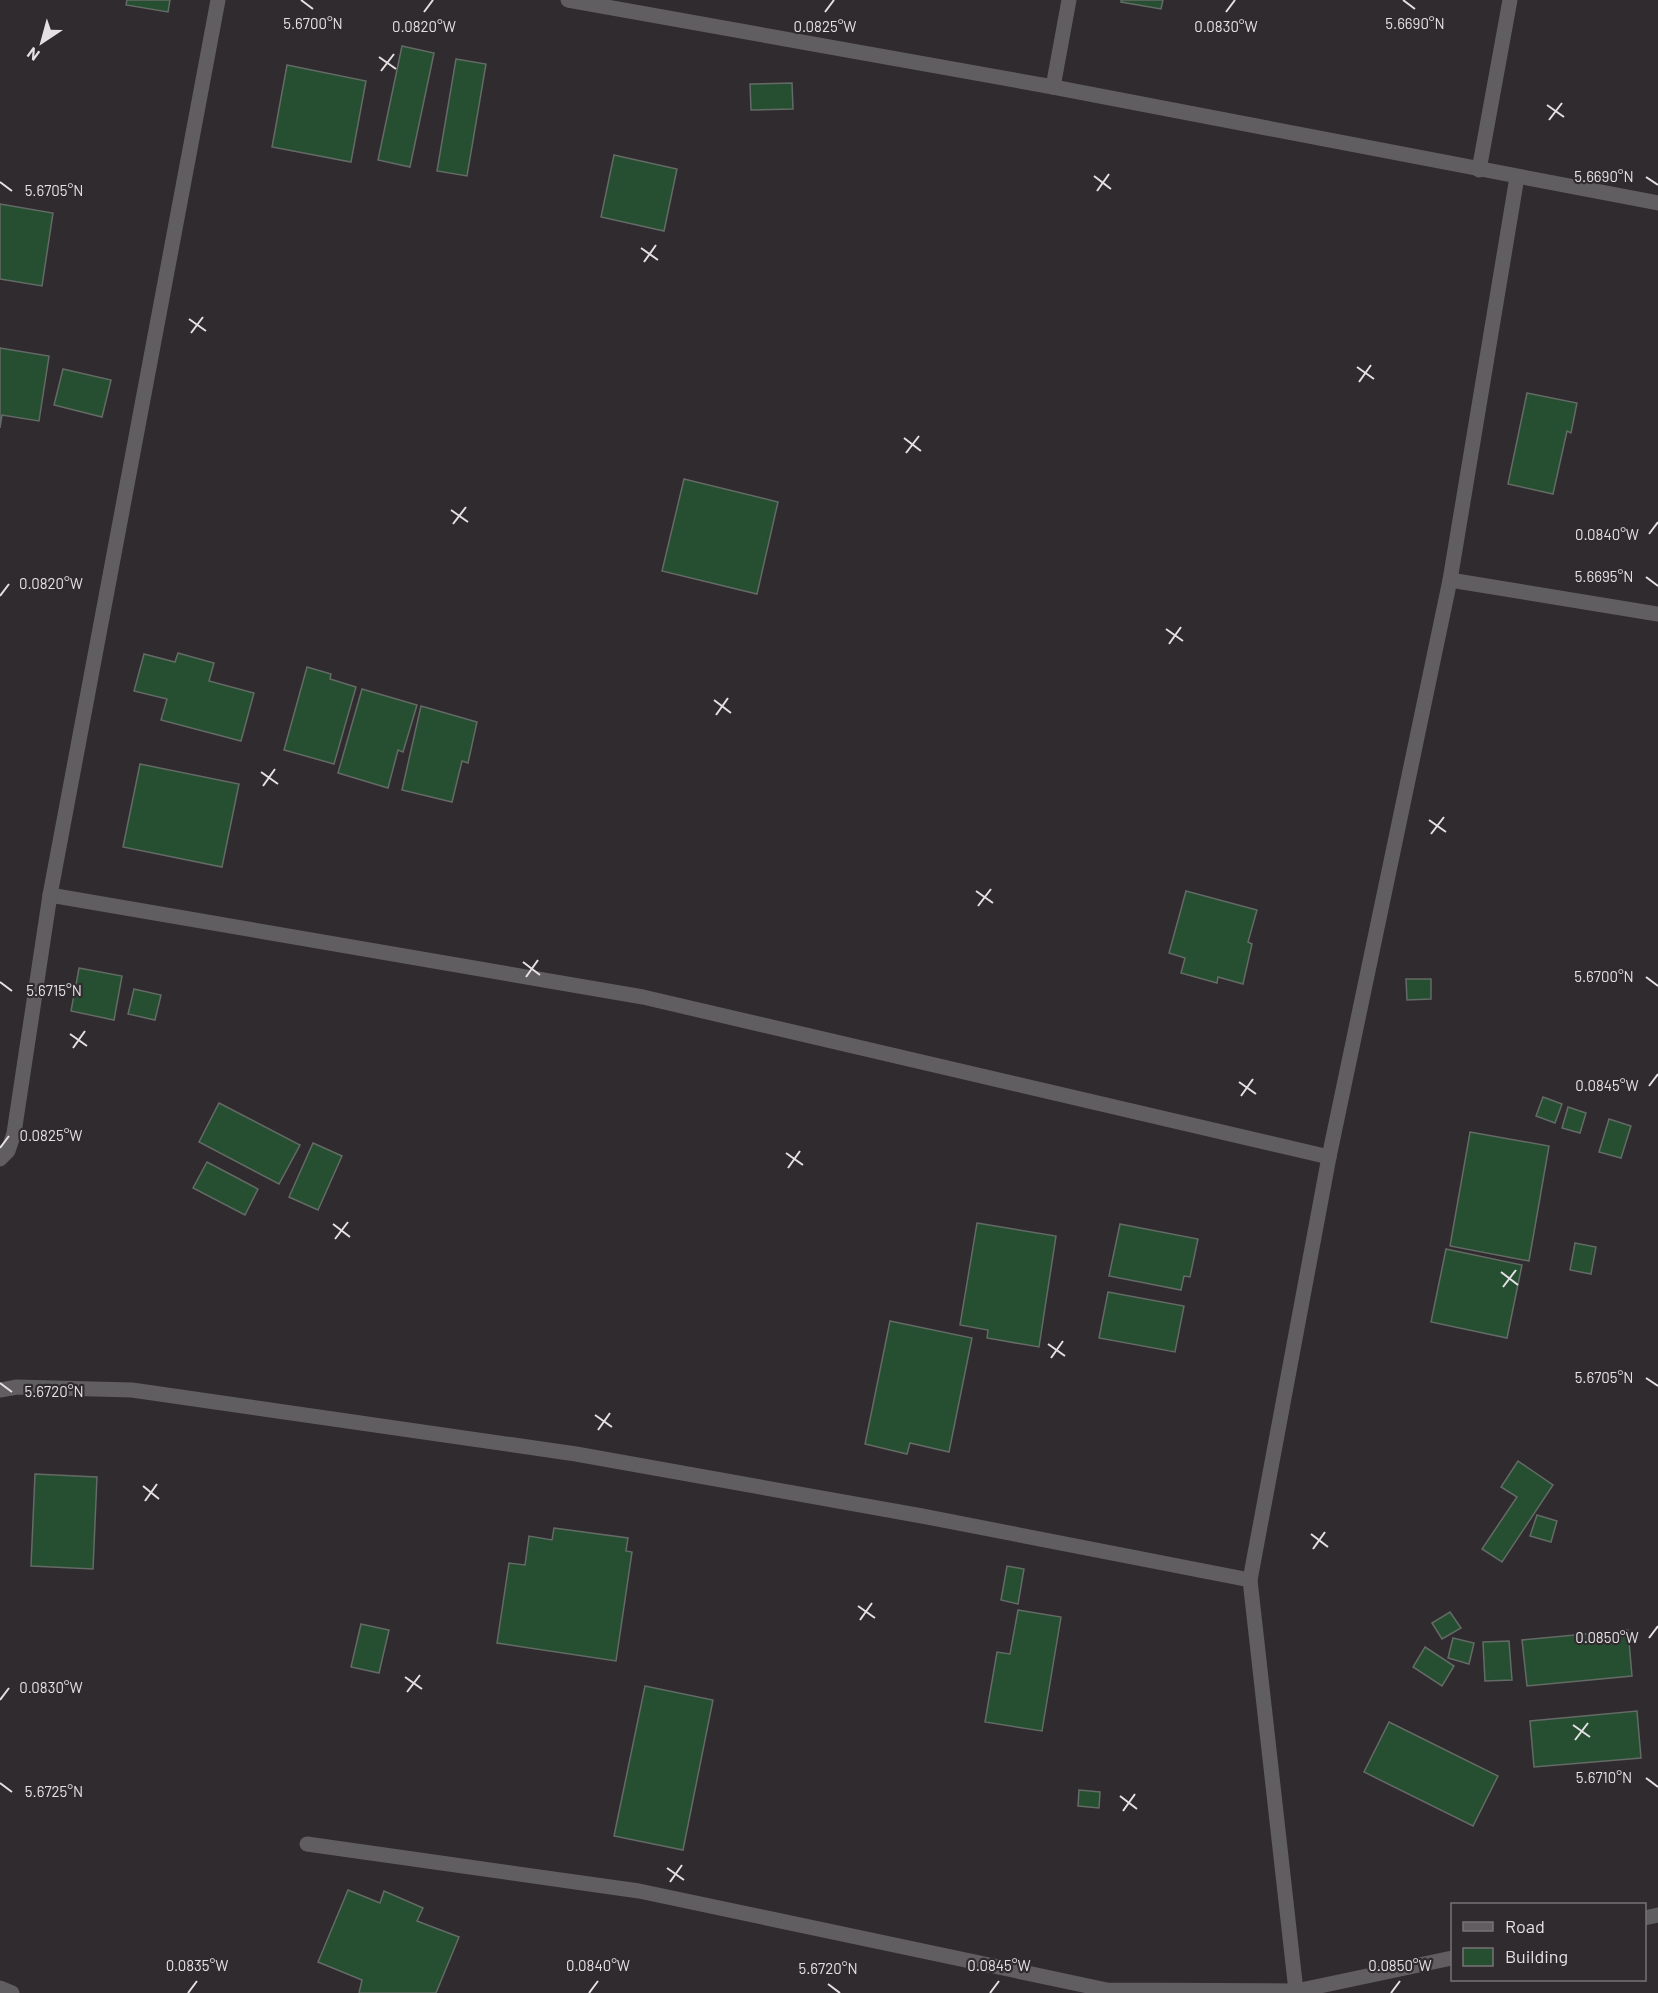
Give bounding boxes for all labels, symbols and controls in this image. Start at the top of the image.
north arrow [12,12,72,72]
text: 5.6700°N [283,14,343,32]
text: 5.6690°N [1385,14,1445,32]
text: 0.0820°W [392,17,456,35]
text: 0.0825°W [793,17,857,35]
text: 0.0830°W [1194,17,1258,35]
text: N [23,44,43,65]
text: 5.6690°N [1574,167,1634,185]
text: 5.6705°N [25,181,83,199]
text: 0.0840°W [1575,525,1639,543]
text: 5.6695°N [1575,567,1633,585]
text: 0.0820°W [19,574,83,592]
text: 5.6700°N [1574,967,1634,985]
text: 5.6715°N [26,981,82,999]
text: 0.0845°W [1575,1076,1639,1094]
text: 0.0825°W [19,1126,83,1144]
text: 5.6705°N [1575,1368,1633,1386]
text: 5.6720°N [24,1382,84,1400]
text: 0.0850°W [1575,1628,1639,1646]
text: 0.0830°W [19,1678,83,1696]
text: 5.6710°N [1576,1768,1632,1786]
text: 5.6725°N [25,1782,83,1800]
legend [1451,1903,1646,1981]
text: Road [1505,1915,1545,1937]
text: Building [1505,1945,1568,1967]
text: 0.0835°W [166,1956,228,1974]
text: 0.0840°W [566,1956,630,1974]
text: 0.0845°W [967,1956,1031,1974]
text: 0.0850°W [1368,1956,1432,1974]
text: 5.6720°N [798,1959,858,1977]

